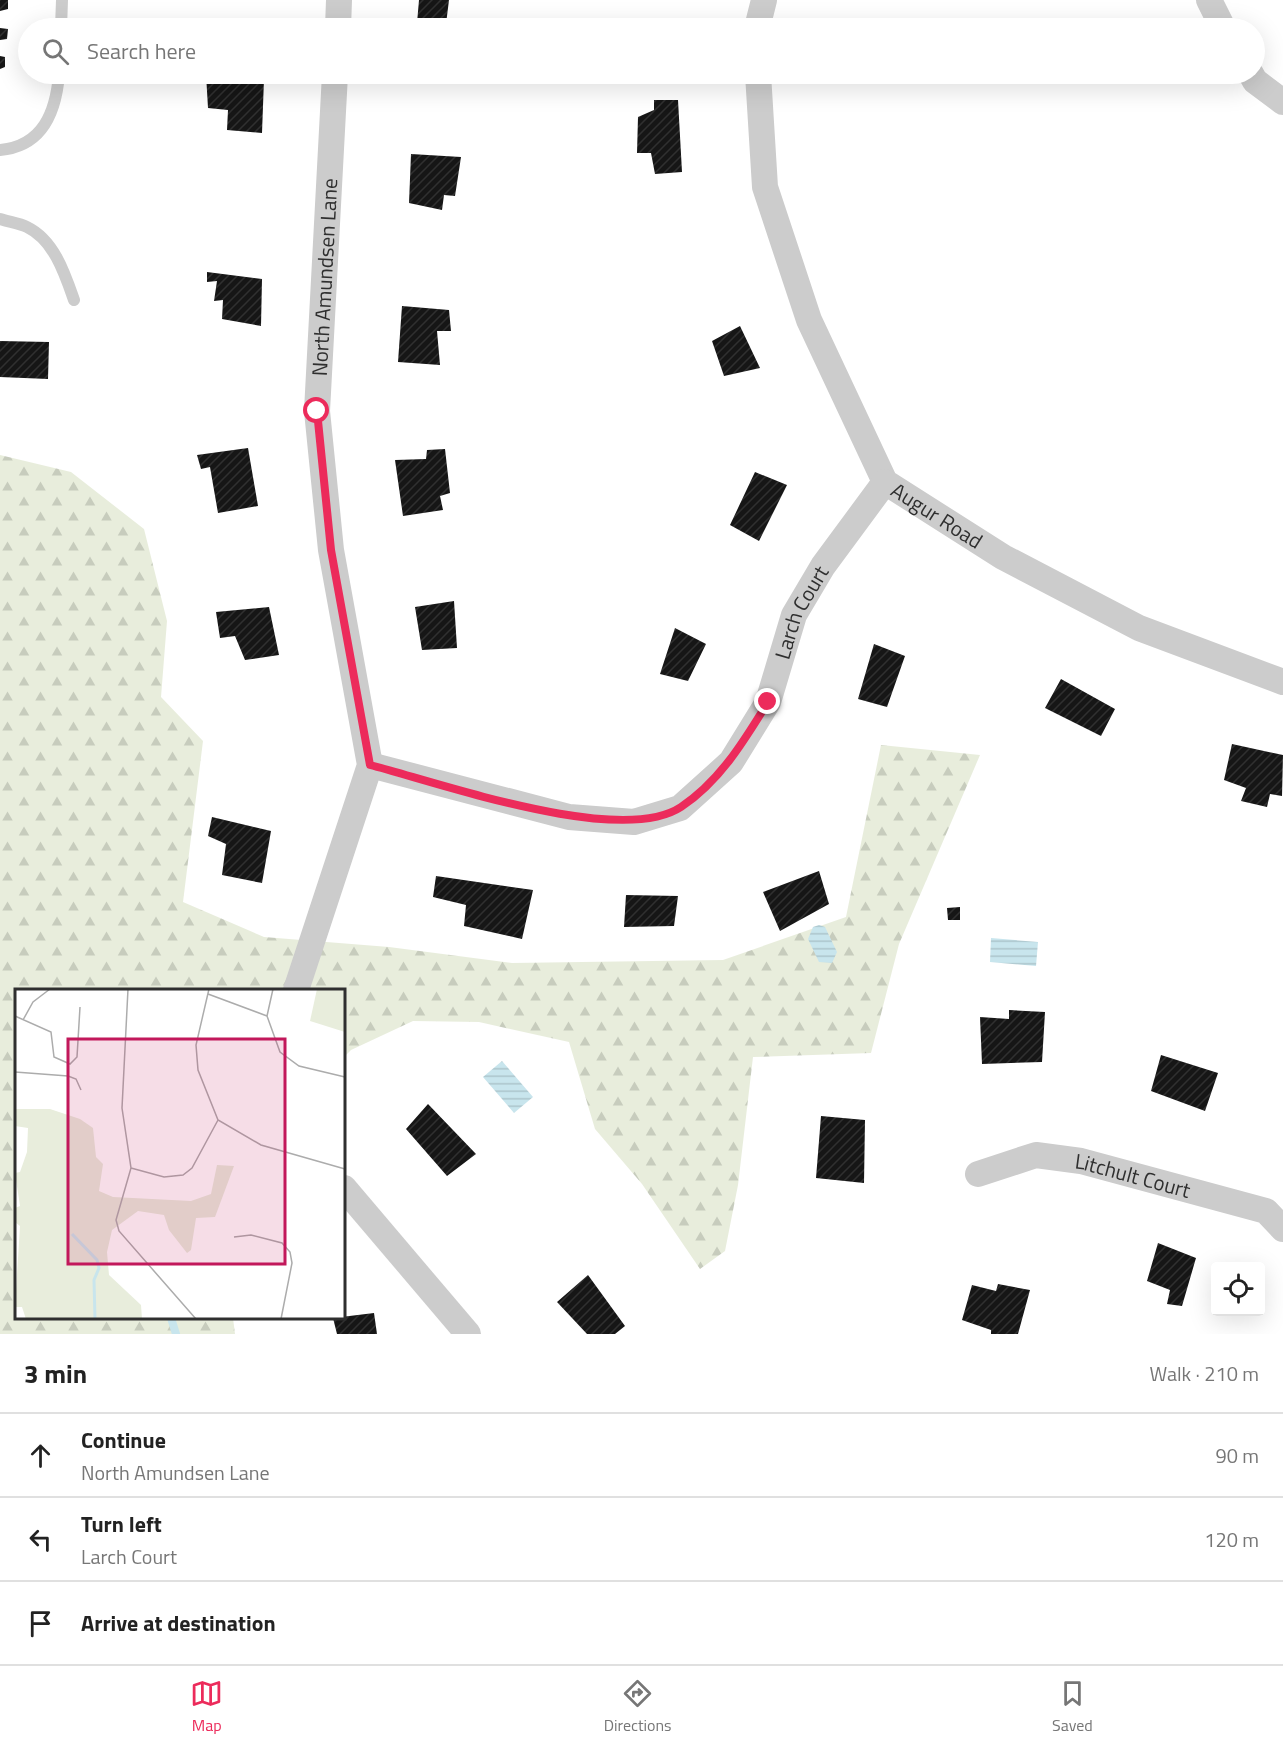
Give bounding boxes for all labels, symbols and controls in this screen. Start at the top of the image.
search box [18,18,1265,84]
text: Search here [87,34,196,68]
icon: search [39,35,72,68]
street label: North Amundsen Lane [303,177,345,377]
route start [303,397,329,423]
street label: Augur Road [885,474,989,556]
street label: Larch Court [766,559,836,663]
route end [754,688,780,714]
inset map [15,989,345,1319]
street label: Litchult Court [1073,1144,1195,1206]
map controls [1211,1262,1265,1316]
button: locate [1211,1262,1265,1316]
text: 3 min [24,1354,87,1393]
text: Walk · 210 m [1150,1358,1259,1389]
text: Continue [81,1423,166,1457]
icon: ahead [24,1439,57,1472]
text: 90 m [1215,1440,1259,1471]
text: North Amundsen Lane [81,1457,270,1488]
text: Turn left [81,1507,162,1541]
icon: left [24,1523,57,1556]
text: 120 m [1204,1524,1259,1555]
text: Larch Court [81,1541,177,1572]
text: Arrive at destination [81,1606,276,1640]
icon: arrive [24,1607,57,1640]
tab: Map [190,1677,223,1737]
tab: Directions [604,1677,672,1737]
tab: Saved [1052,1677,1093,1737]

